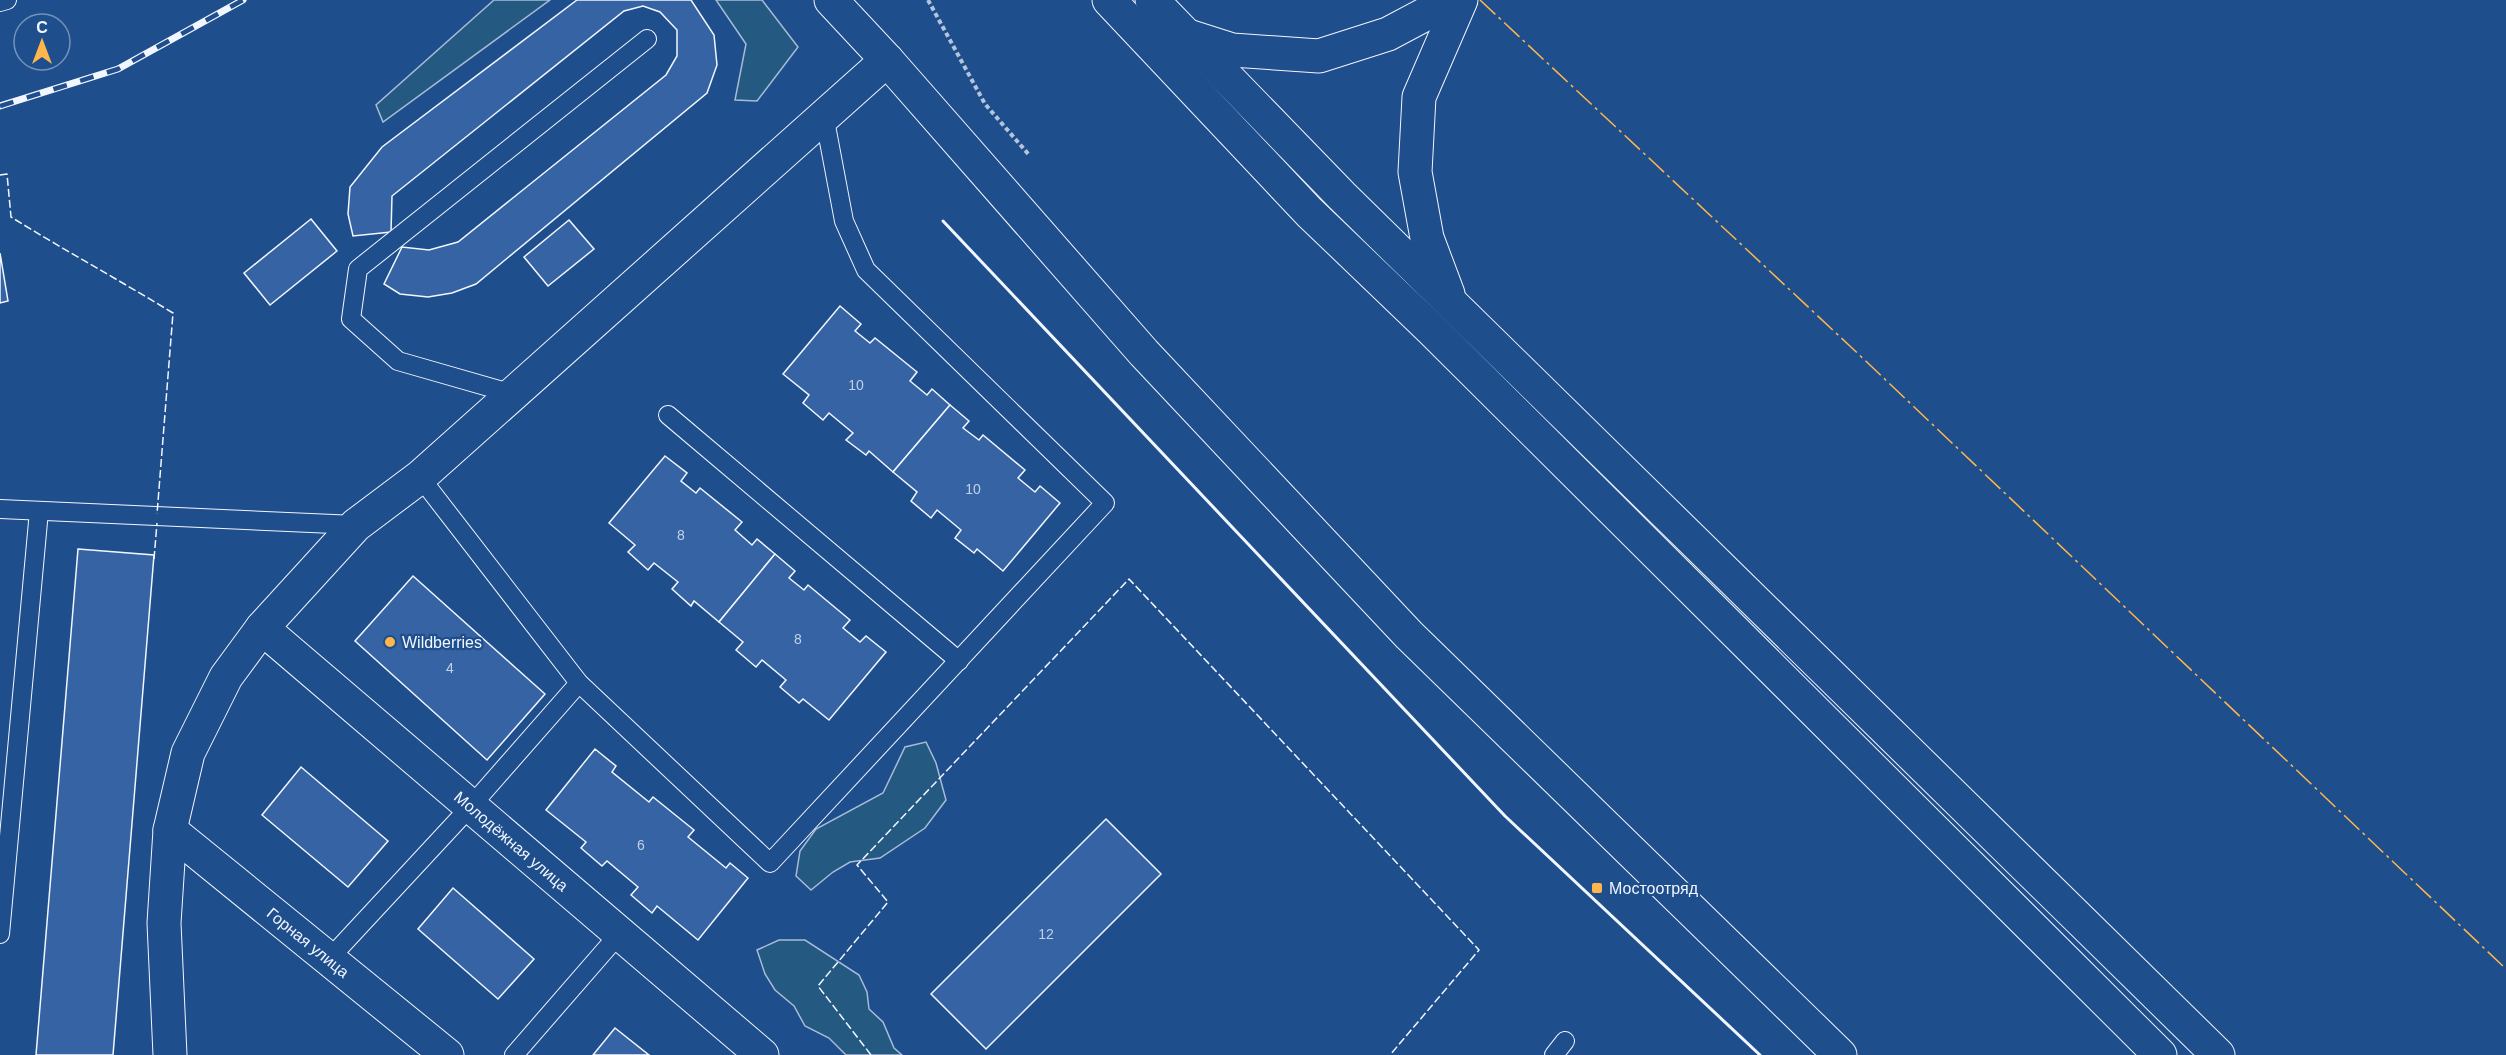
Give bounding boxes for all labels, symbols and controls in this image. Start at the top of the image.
north arrow [12,12,72,72]
text: С [36,19,48,36]
house number: 10 [848,377,864,393]
house number: 10 [965,481,981,497]
house number: 8 [677,527,685,543]
house number: 8 [794,631,802,647]
place label: Wildberries [402,634,482,651]
marker: Wildberries [383,635,397,649]
house number: 4 [446,660,454,676]
street label: Молодёжная улица [451,788,571,895]
house number: 6 [637,837,645,853]
place label: Мостоотряд [1609,880,1699,897]
marker: Мостоотряд [1590,881,1604,895]
street label: Горная улица [264,904,352,981]
house number: 12 [1038,926,1054,942]

